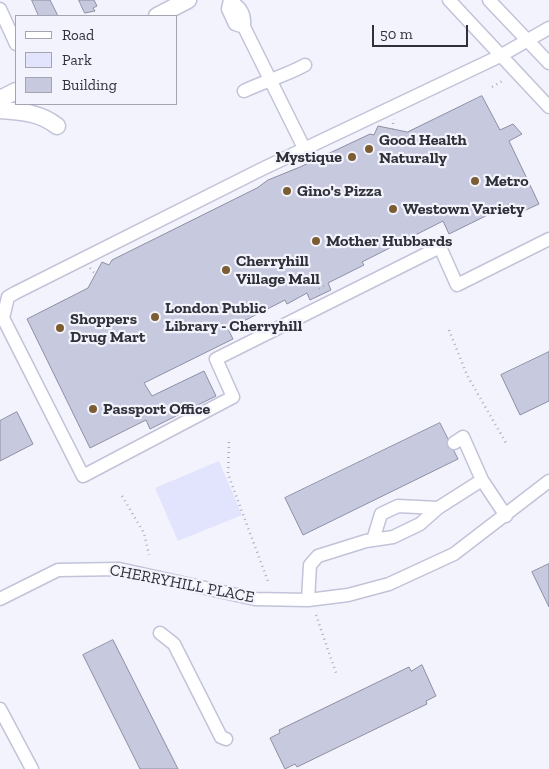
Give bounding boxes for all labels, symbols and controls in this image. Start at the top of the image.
legend [15,15,178,105]
scale bar [374,15,470,47]
text: 50 m [380,25,413,43]
text: Road [62,26,94,44]
text: Park [62,51,92,69]
text: Building [62,76,117,94]
place label: Good Health Naturally [379,130,467,168]
marker: Good Health Naturally [363,143,375,155]
place label: Mystique [276,147,342,167]
marker: Mystique [346,151,358,163]
place label: Metro [485,171,529,191]
marker: Metro [469,175,481,187]
place label: Gino's Pizza [297,181,382,201]
marker: Gino's Pizza [281,185,293,197]
place label: Westown Variety [403,199,524,219]
marker: Westown Variety [387,203,399,215]
place label: Mother Hubbards [326,231,452,251]
marker: Mother Hubbards [310,235,322,247]
place label: Cherryhill Village Mall [236,251,320,289]
marker: Cherryhill Village Mall [220,264,232,276]
place label: London Public Library - Cherryhill [165,298,302,336]
place label: Shoppers Drug Mart [70,309,145,347]
marker: London Public Library - Cherryhill [149,311,161,323]
marker: Shoppers Drug Mart [54,322,66,334]
place label: Passport Office [103,399,210,419]
marker: Passport Office [87,403,99,415]
street label: CHERRYHILL PLACE [108,561,256,607]

